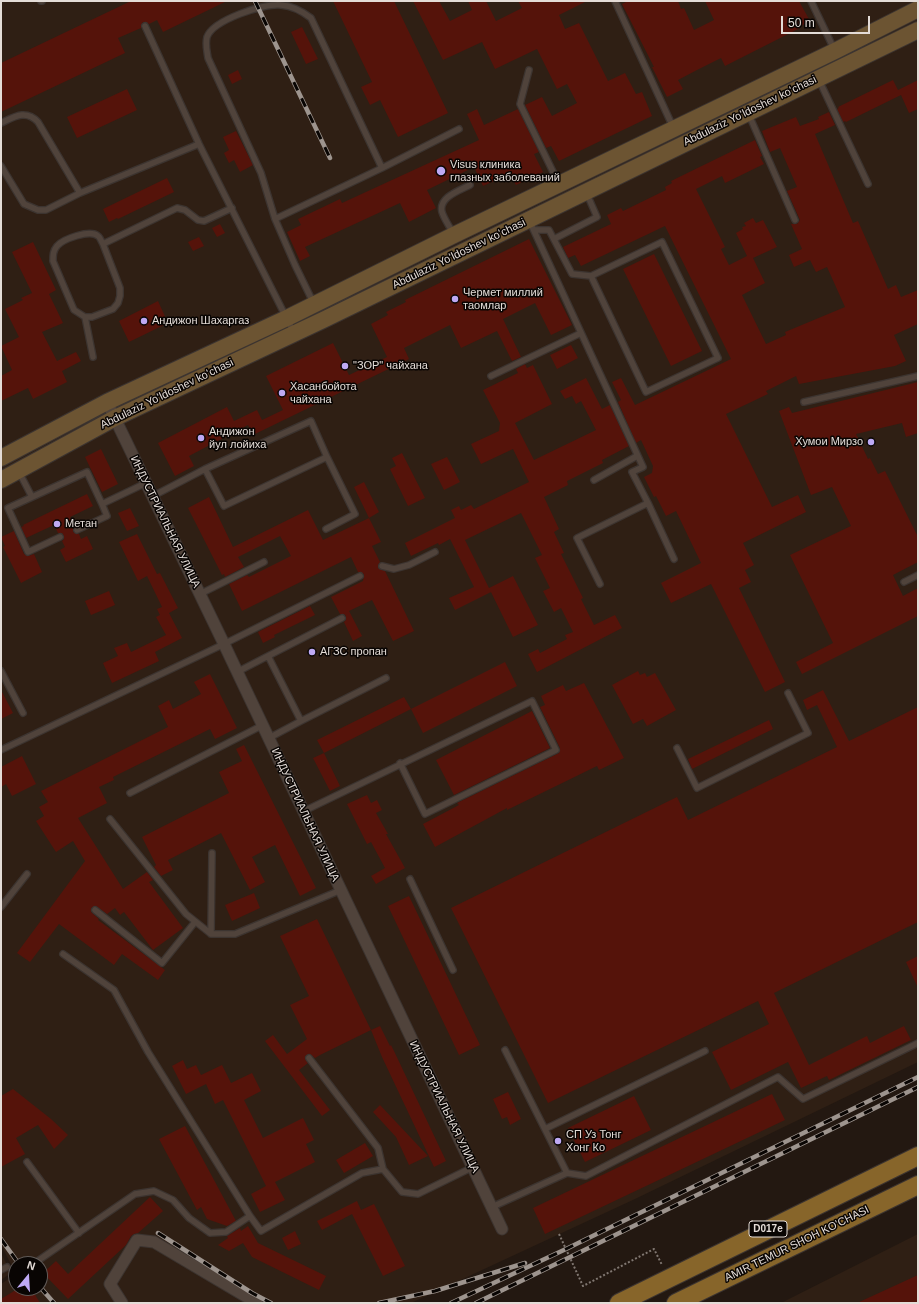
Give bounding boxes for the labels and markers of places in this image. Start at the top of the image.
place label: Visus клиника глазных заболеваний [450,158,560,184]
marker: Visus клиника глазных заболеваний [435,165,447,177]
place label: Чермет миллий таомлар [463,286,543,312]
marker: Чермет миллий таомлар [450,294,460,304]
place label: Андижон Шахаргаз [152,314,249,328]
marker: Андижон Шахаргаз [139,316,149,326]
place label: "ЗОР" чайхана [353,359,428,373]
marker: "ЗОР" чайхана [340,361,350,371]
place label: Хасанбойота чайхана [290,380,357,406]
marker: Хасанбойота чайхана [277,388,287,398]
place label: Андижон йул лойиха [209,425,266,451]
marker: Андижон йул лойиха [196,433,206,443]
place label: Хумои Мирзо [795,435,863,449]
marker: Хумои Мирзо [866,437,876,447]
place label: Метан [65,517,97,531]
marker: Метан [52,519,62,529]
place label: АГЗС пропан [320,645,387,659]
marker: АГЗС пропан [307,647,317,657]
place label: СП Уз Тонг Хонг Ко [566,1128,621,1154]
marker: СП Уз Тонг Хонг Ко [553,1136,563,1146]

